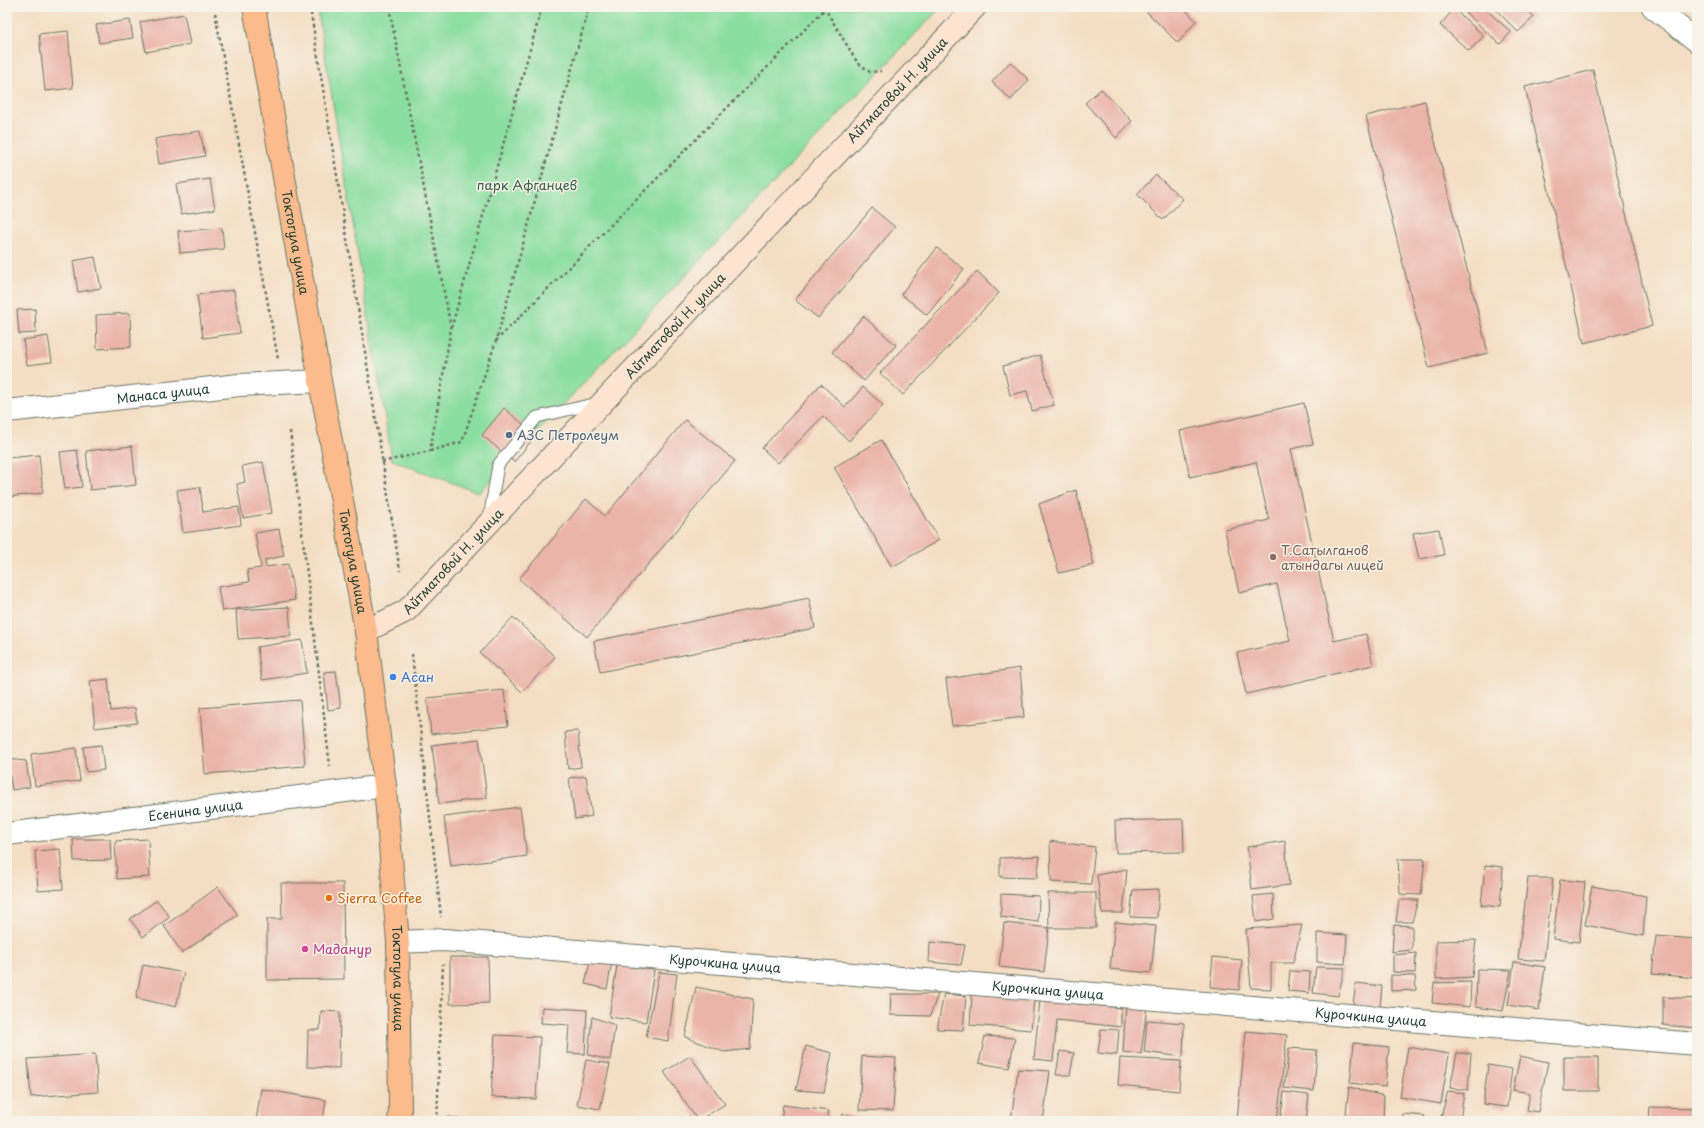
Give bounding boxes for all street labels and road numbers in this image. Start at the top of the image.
street label: Айтматовой Н. улица [842,32,952,146]
street label: Токтогула улица [277,188,315,297]
street label: Айтматовой Н. улица [620,267,730,382]
street label: Манаса улица [116,378,211,408]
street label: Айтматовой Н. улица [398,503,508,618]
street label: Токтогула улица [335,507,373,616]
street label: Есенина улица [147,794,245,825]
street label: Токтогула улица [388,925,409,1032]
street label: Курочкина улица [668,949,782,977]
street label: Курочкина улица [991,976,1105,1004]
street label: Курочкина улица [1314,1002,1428,1031]

